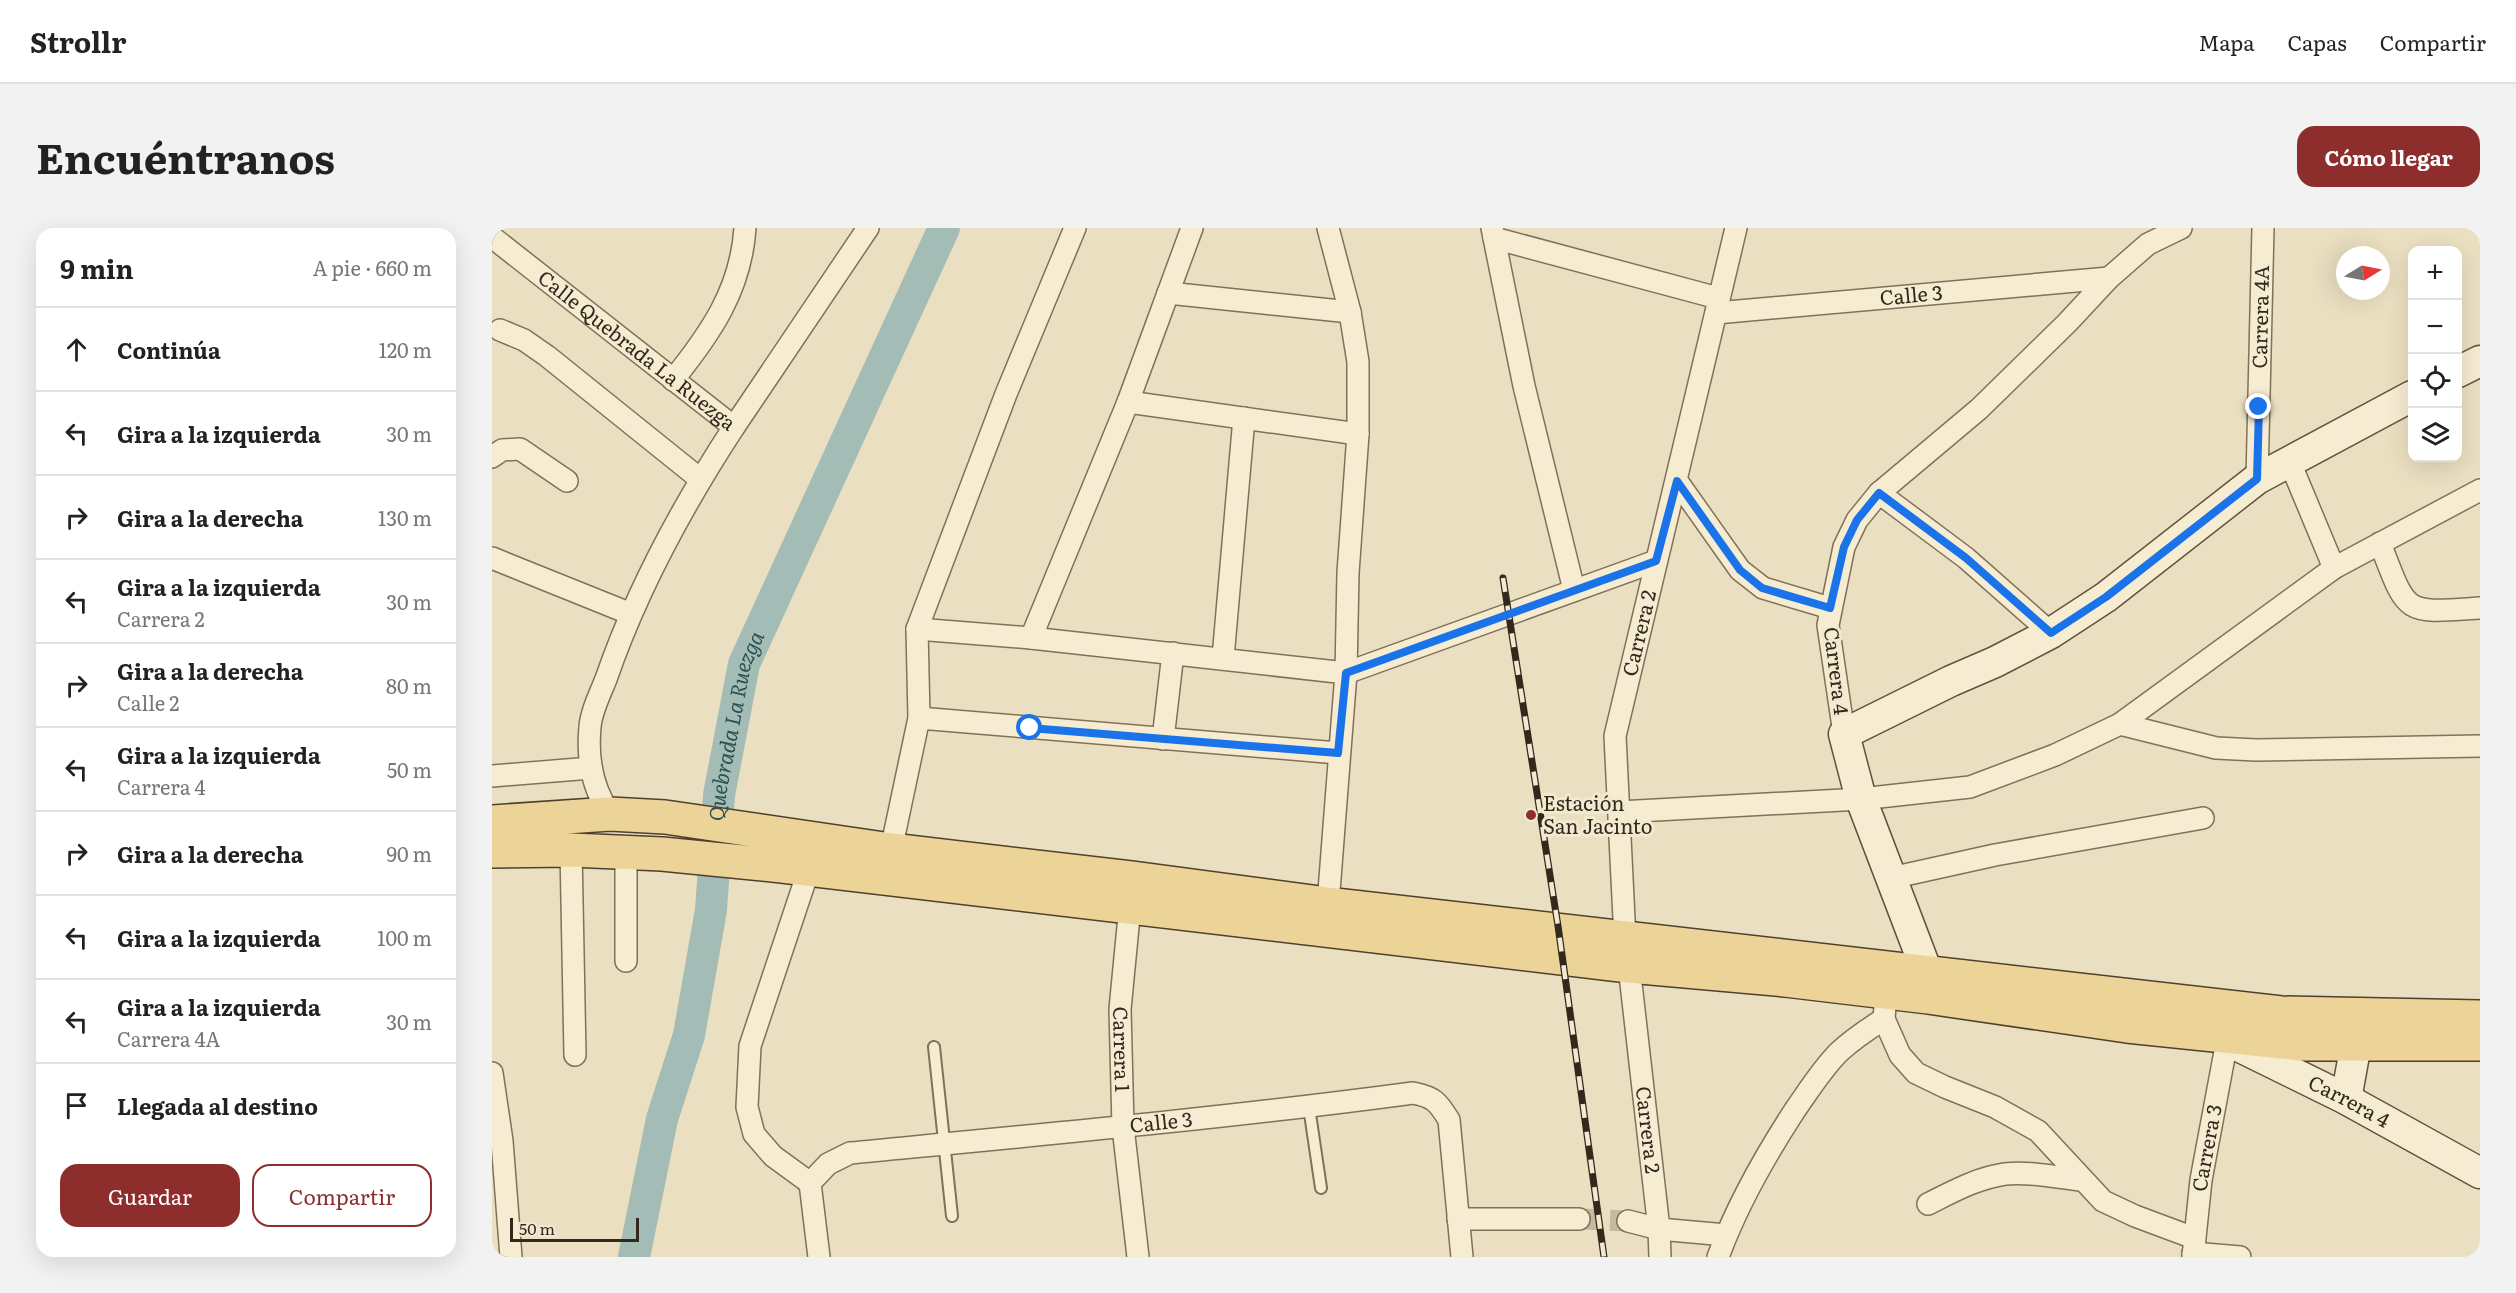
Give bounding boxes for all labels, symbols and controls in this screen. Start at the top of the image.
text: Strollr [30,20,126,62]
text: Mapa [2198,26,2255,57]
text: Capas [2288,26,2347,57]
text: Compartir [2380,26,2486,57]
text: Encuéntranos [36,125,335,187]
button: Cómo llegar [2297,126,2480,187]
north arrow [2336,246,2390,300]
map controls [2408,246,2462,462]
button: + [2408,246,2462,300]
text: 9 min [60,248,134,287]
text: A pie · 660 m [313,252,432,282]
street label: Calle Quebrada La Ruezga [533,262,744,436]
street label: Carrera 4A [2243,265,2275,369]
street label: Calle 3 [1878,276,1944,311]
button: − [2408,300,2462,354]
icon: ahead [60,333,93,366]
text: Continúa [117,333,221,366]
text: 120 m [379,334,432,364]
button: locate [2408,354,2462,408]
route end [2245,393,2271,419]
button: layers [2408,408,2462,462]
icon: left [60,417,93,450]
text: Gira a la izquierda [117,417,321,450]
text: 30 m [386,418,432,448]
icon: right [60,501,93,534]
text: Gira a la derecha [117,501,304,534]
text: 130 m [378,502,432,532]
text: Gira a la izquierda [117,570,321,603]
icon: left [60,585,93,618]
text: 30 m [386,586,432,616]
street label: Carrera 2 [1613,587,1662,679]
text: Carrera 2 [117,603,205,633]
water label: Quebrada La Ruezga [699,625,770,822]
street label: Carrera 4 [1818,625,1858,717]
text: Gira a la derecha [117,654,304,687]
icon: right [60,669,93,702]
text: 80 m [386,670,432,700]
text: Calle 2 [117,687,179,717]
route start [1016,714,1042,740]
text: Gira a la izquierda [117,738,321,771]
icon: left [60,753,93,786]
text: 50 m [387,754,432,784]
text: Carrera 4 [117,771,206,801]
place label: Estación San Jacinto [1543,787,1653,840]
marker: Estación San Jacinto [1524,808,1538,822]
icon: right [60,837,93,870]
text: Gira a la derecha [117,837,304,870]
text: 90 m [387,838,432,868]
icon: left [60,921,93,954]
text: Gira a la izquierda [117,921,321,954]
text: 100 m [377,922,432,952]
text: Gira a la izquierda [117,990,321,1023]
icon: left [60,1005,93,1038]
text: 30 m [386,1006,432,1036]
street label: Carrera 1 [1107,1006,1139,1093]
text: Carrera 4A [117,1023,220,1053]
street label: Carrera 4 [2304,1066,2396,1134]
street label: Carrera 2 [1630,1084,1670,1175]
icon: arrive [60,1089,93,1122]
text: Llegada al destino [117,1089,318,1122]
street label: Carrera 3 [2183,1101,2228,1193]
street label: Calle 3 [1128,1102,1194,1139]
button: Guardar [60,1164,240,1227]
button: Compartir [252,1164,432,1227]
scale bar [510,1215,639,1242]
text: 50 m [519,1216,555,1240]

